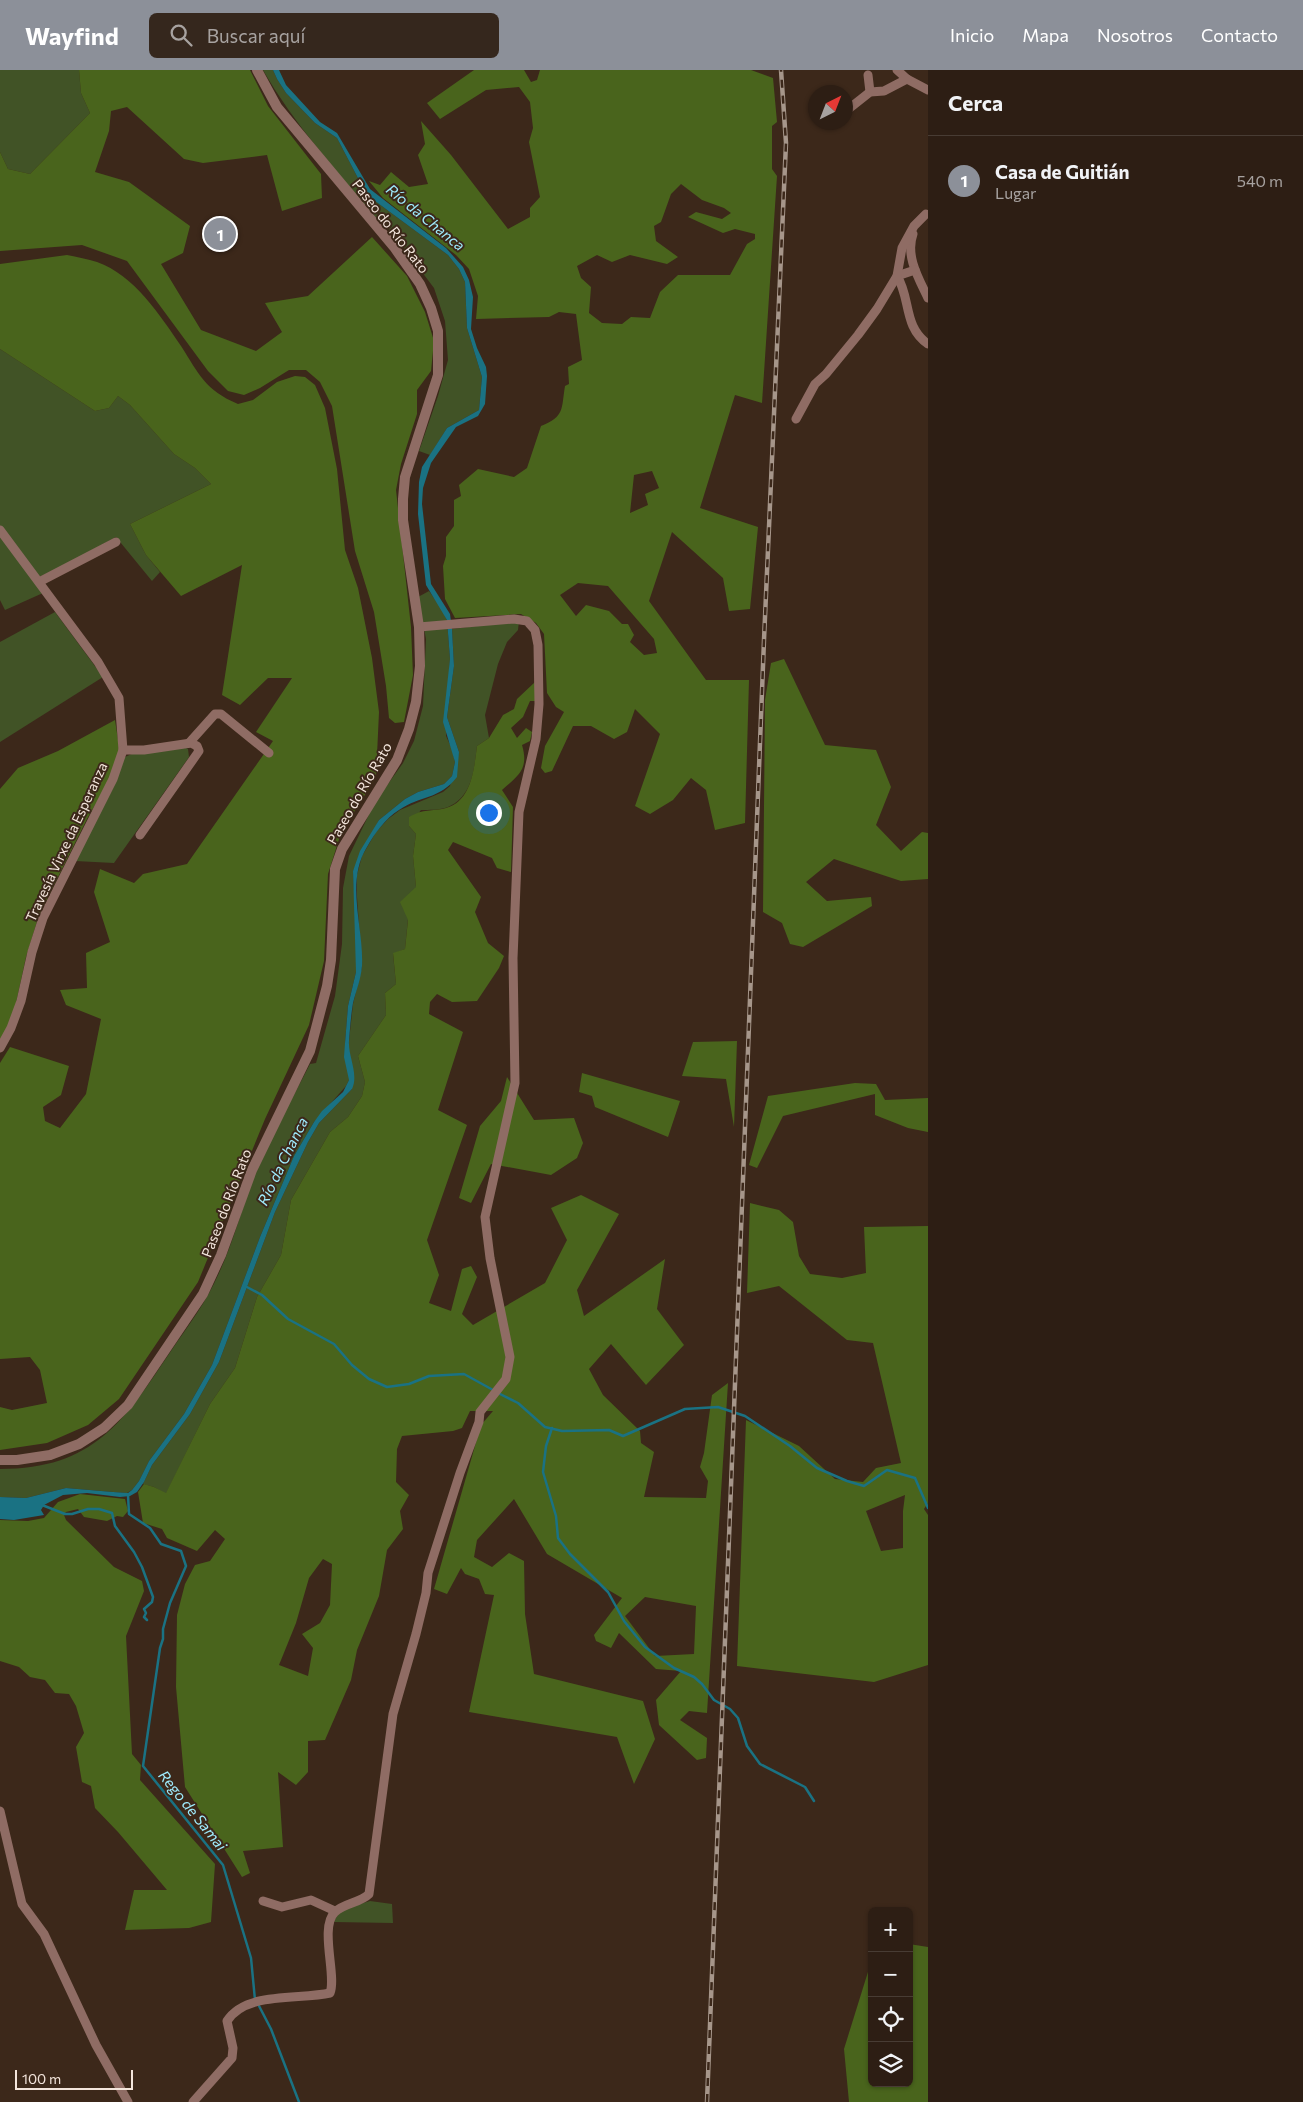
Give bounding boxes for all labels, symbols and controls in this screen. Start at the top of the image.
search box [149,13,499,58]
text: Wayfind [25,21,119,50]
icon: search [167,21,195,49]
text: Buscar aquí [207,24,305,47]
text: Inicio [950,24,994,46]
text: Mapa [1022,24,1069,46]
text: Nosotros [1097,24,1173,46]
text: Contacto [1201,24,1278,46]
north arrow [808,85,853,130]
text: Cerca [948,90,1003,115]
text: Casa de Guitián [995,160,1129,183]
text: 1 [960,171,968,190]
text: 540 m [1237,171,1283,190]
street label: Paseo do Río Rato [349,176,433,276]
water label: Río da Chanca [383,180,469,254]
text: Lugar [995,183,1036,202]
pin: 1 [204,215,236,253]
street label: Paseo do Río Rato [323,739,395,847]
street label: Travesía Virxe da Esperanza [21,759,111,925]
your location [476,800,502,826]
water label: Río da Chanca [253,1114,311,1208]
street label: Paseo do Río Rato [198,1146,254,1260]
water label: Rego de Samai [155,1766,232,1855]
map controls [868,1907,913,2087]
button: + [868,1907,913,1952]
button: − [868,1952,913,1997]
button: locate [868,1997,913,2042]
button: layers [868,2042,913,2087]
scale bar [15,2067,132,2090]
text: 100 m [22,2070,61,2087]

